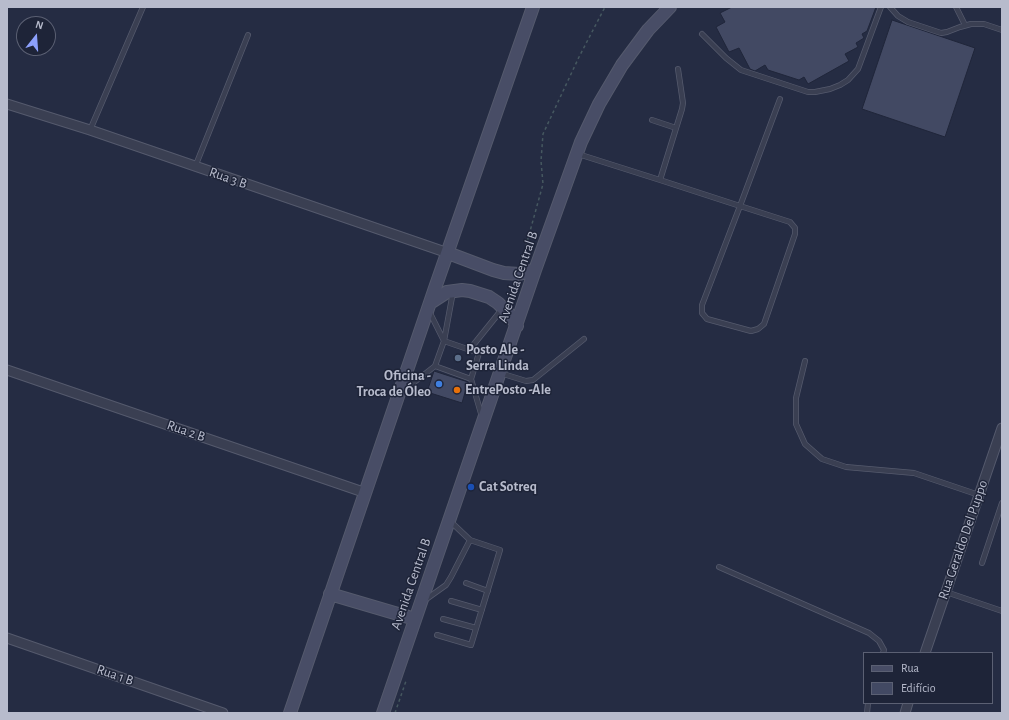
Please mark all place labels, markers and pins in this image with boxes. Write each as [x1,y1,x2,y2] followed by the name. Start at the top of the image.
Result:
[466,342,529,374] place label: Posto Ale - Serra Linda
[453,353,463,363] marker: Posto Ale - Serra Linda
[357,368,431,400] place label: Oficina - Troca de Óleo
[434,379,444,389] marker: Oficina - Troca de Óleo
[465,382,551,398] place label: EntrePosto -Ale
[452,385,462,395] marker: EntrePosto -Ale
[479,479,537,495] place label: Cat Sotreq
[466,482,476,492] marker: Cat Sotreq

